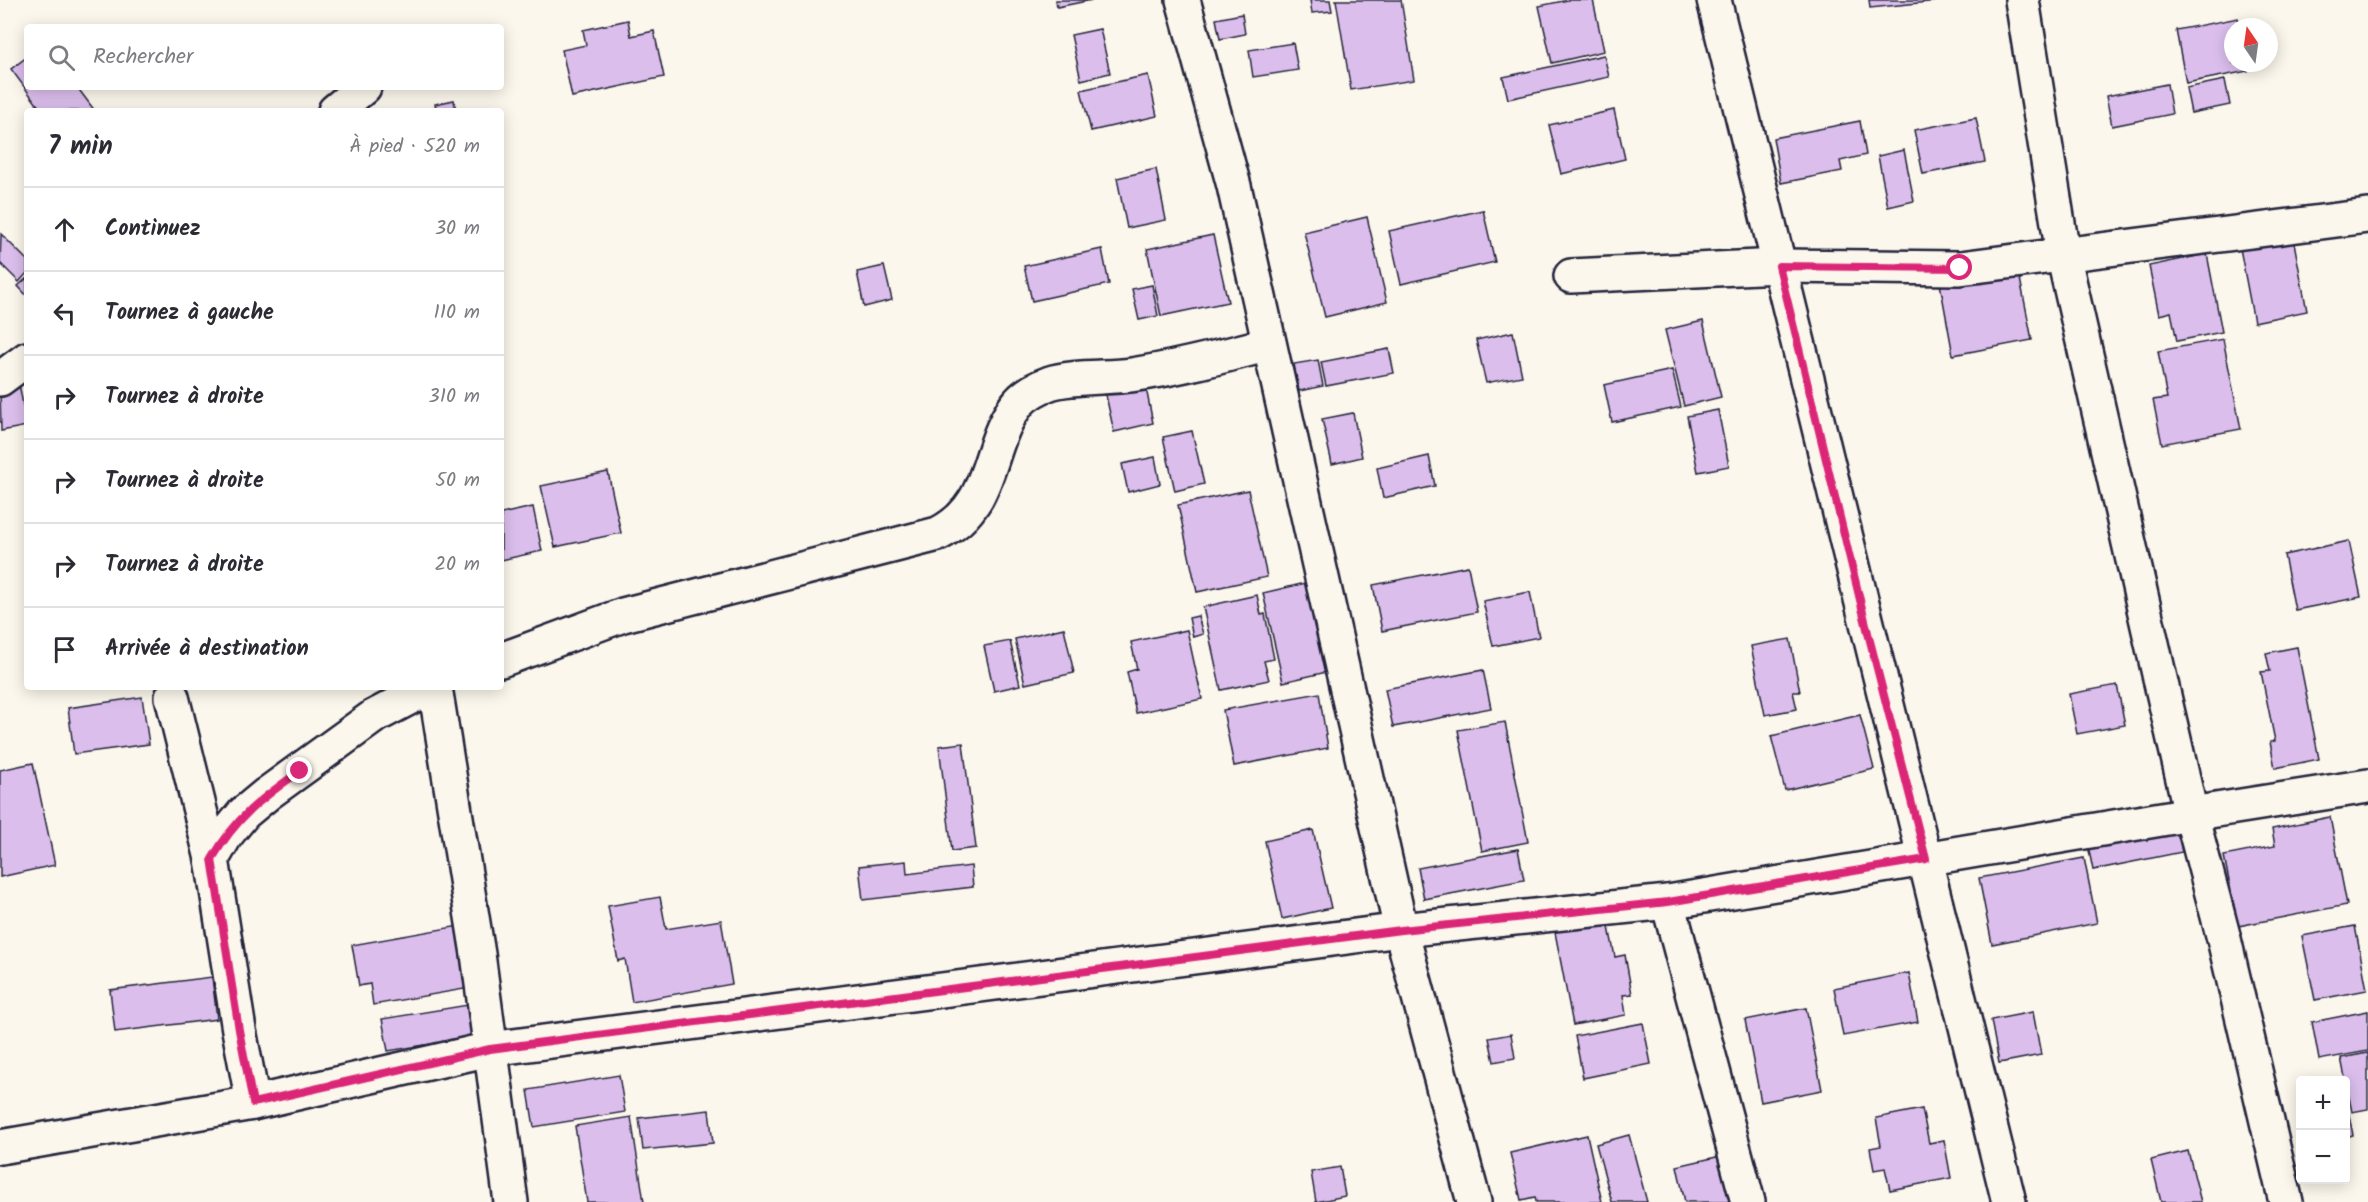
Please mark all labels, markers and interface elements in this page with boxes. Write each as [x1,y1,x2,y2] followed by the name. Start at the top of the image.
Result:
[2224,18,2278,72] north arrow
[24,24,504,90] search box
[93,40,193,75] text: Rechercher
[45,41,78,74] icon: search
[48,126,113,168] text: 7 min
[349,131,480,163] text: À pied · 520 m
[105,212,201,247] text: Continuez
[48,213,81,246] icon: ahead
[435,213,480,245] text: 30 m
[1946,254,1972,280] route start
[105,296,274,331] text: Tournez à gauche
[48,297,81,330] icon: left
[434,297,480,329] text: 110 m
[105,380,264,415] text: Tournez à droite
[48,381,81,414] icon: right
[428,381,480,413] text: 310 m
[105,464,264,499] text: Tournez à droite
[48,465,81,498] icon: right
[435,465,480,497] text: 50 m
[105,548,264,583] text: Tournez à droite
[48,549,81,582] icon: right
[434,549,480,581] text: 20 m
[105,632,309,667] text: Arrivée à destination
[48,633,81,666] icon: arrive
[286,757,312,783] route end
[2296,1076,2350,1184] map controls
[2296,1076,2350,1130] button: +
[2296,1130,2350,1184] button: −

